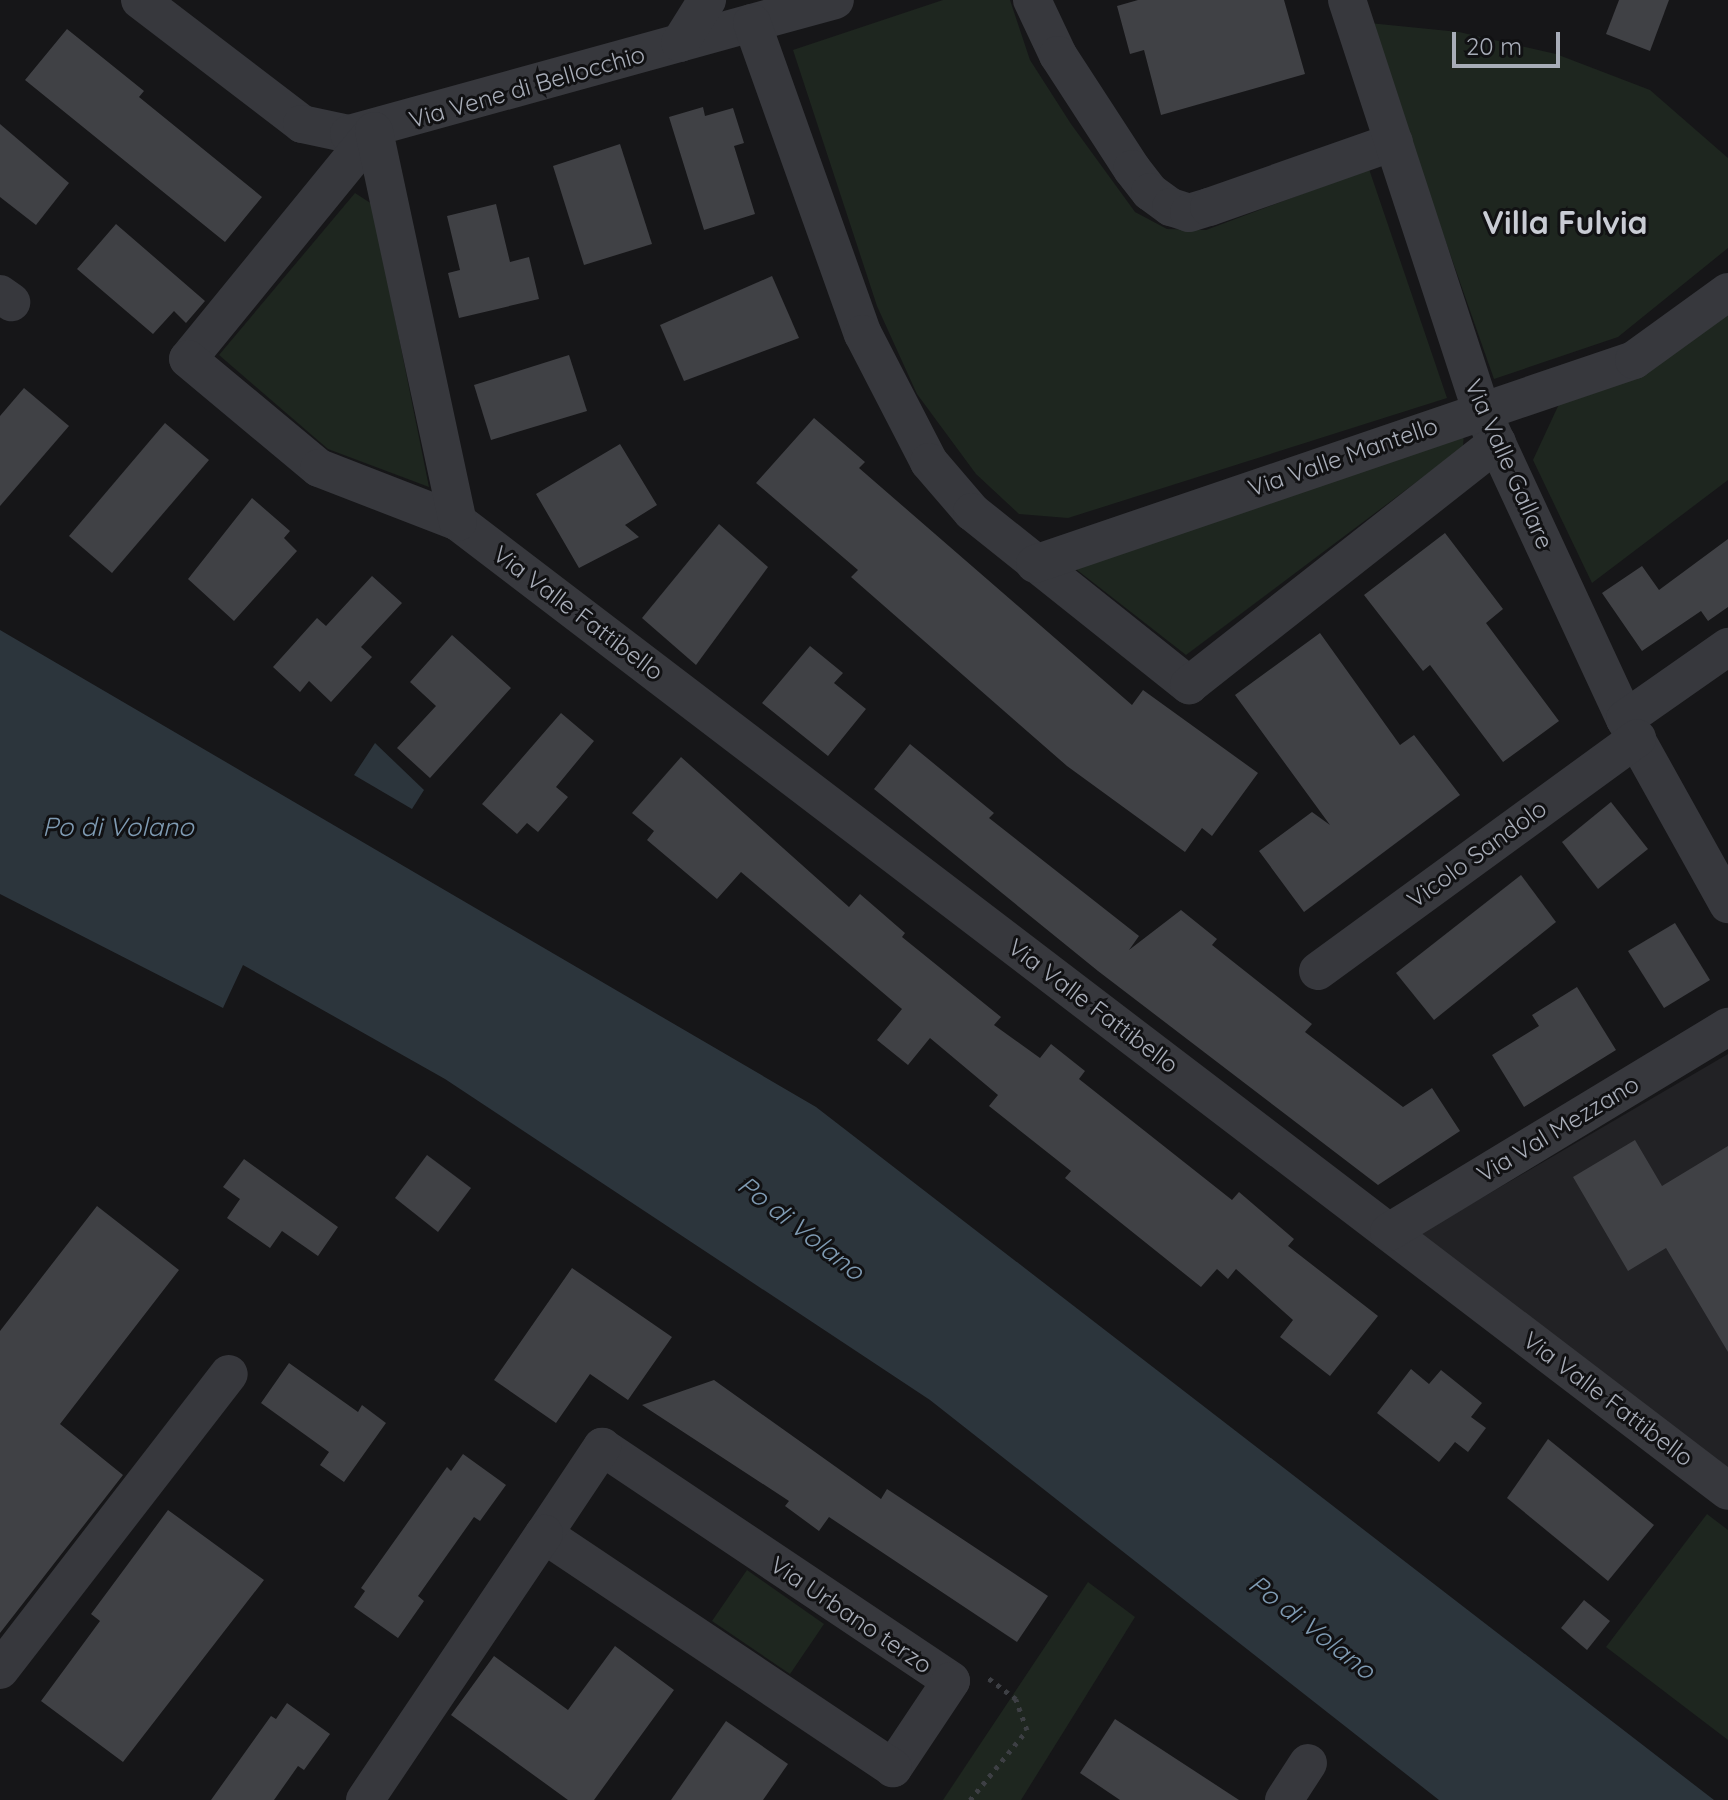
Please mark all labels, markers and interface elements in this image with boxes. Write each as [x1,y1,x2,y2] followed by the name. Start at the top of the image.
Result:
[1456,16,1564,66] scale bar
[1466,31,1522,61] text: 20 m
[406,40,648,134] street label: Via Vene di Bellocchio
[1482,203,1648,241] district label: Villa Fulvia
[1459,375,1559,553] street label: Via Valle Gallare
[1245,411,1441,503] street label: Via Valle Mantello
[487,540,669,686] street label: Via Valle Fattibello
[1402,794,1552,914] street label: Vicolo Sandolo
[42,811,194,843] water label: Po di Volano
[1002,933,1184,1079] street label: Via Valle Fattibello
[1472,1069,1644,1189] street label: Via Val Mezzano
[732,1169,870,1287] water label: Po di Volano
[1517,1326,1699,1472] street label: Via Valle Fattibello
[765,1550,937,1680] street label: Via Urbano terzo
[1243,1568,1381,1686] water label: Po di Volano

